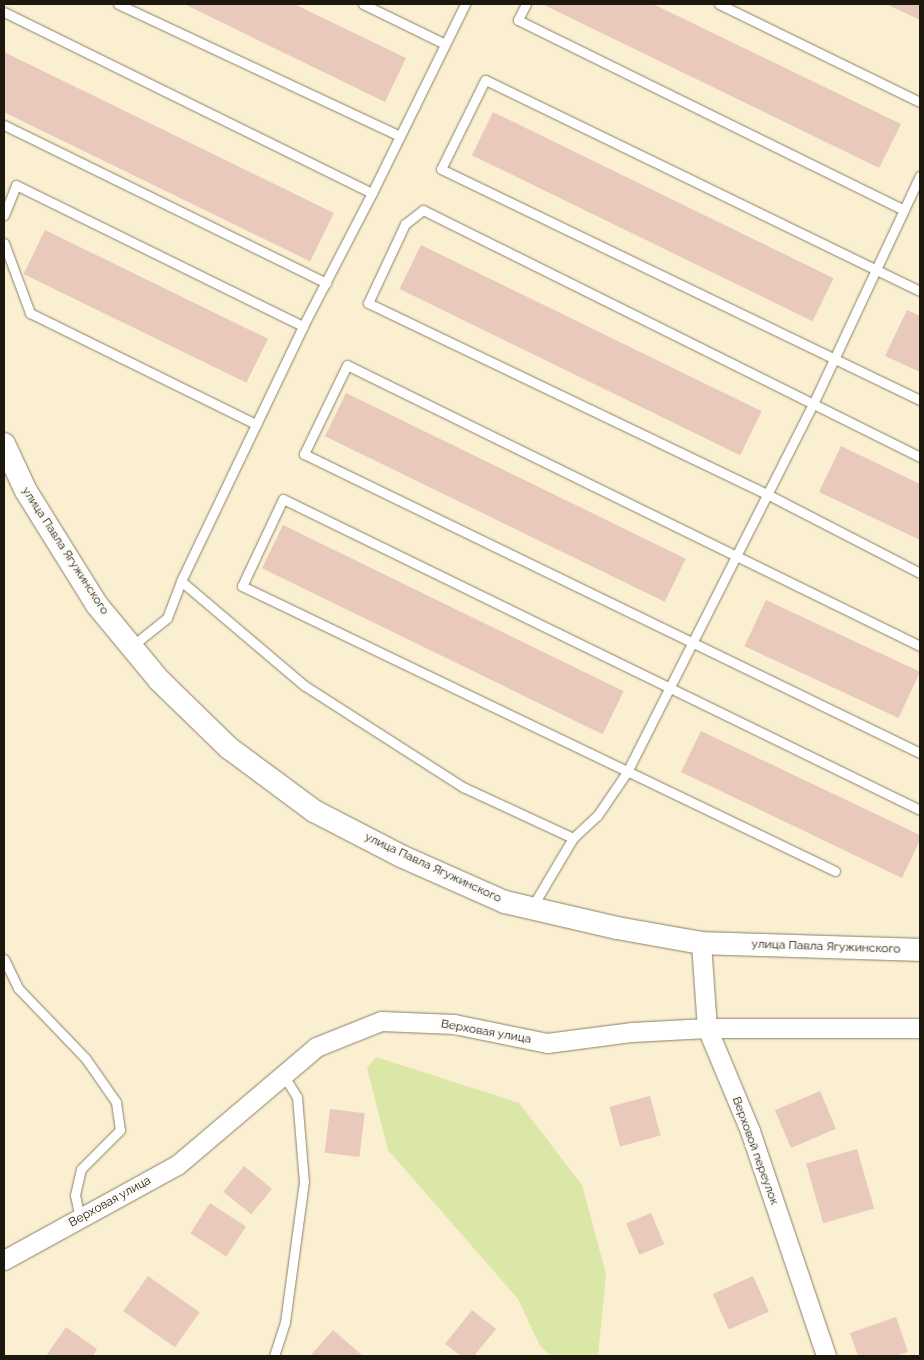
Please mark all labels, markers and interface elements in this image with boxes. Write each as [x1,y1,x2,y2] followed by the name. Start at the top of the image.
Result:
[18,485,112,617] street label: улица Павла Ягужинского
[362,830,504,906] street label: улица Павла Ягужинского
[751,937,901,957] street label: улица Павла Ягужинского
[440,1017,532,1047] street label: Верховая улица
[729,1095,781,1207] street label: Верховой переулок
[66,1173,154,1231] street label: Верховая улица

